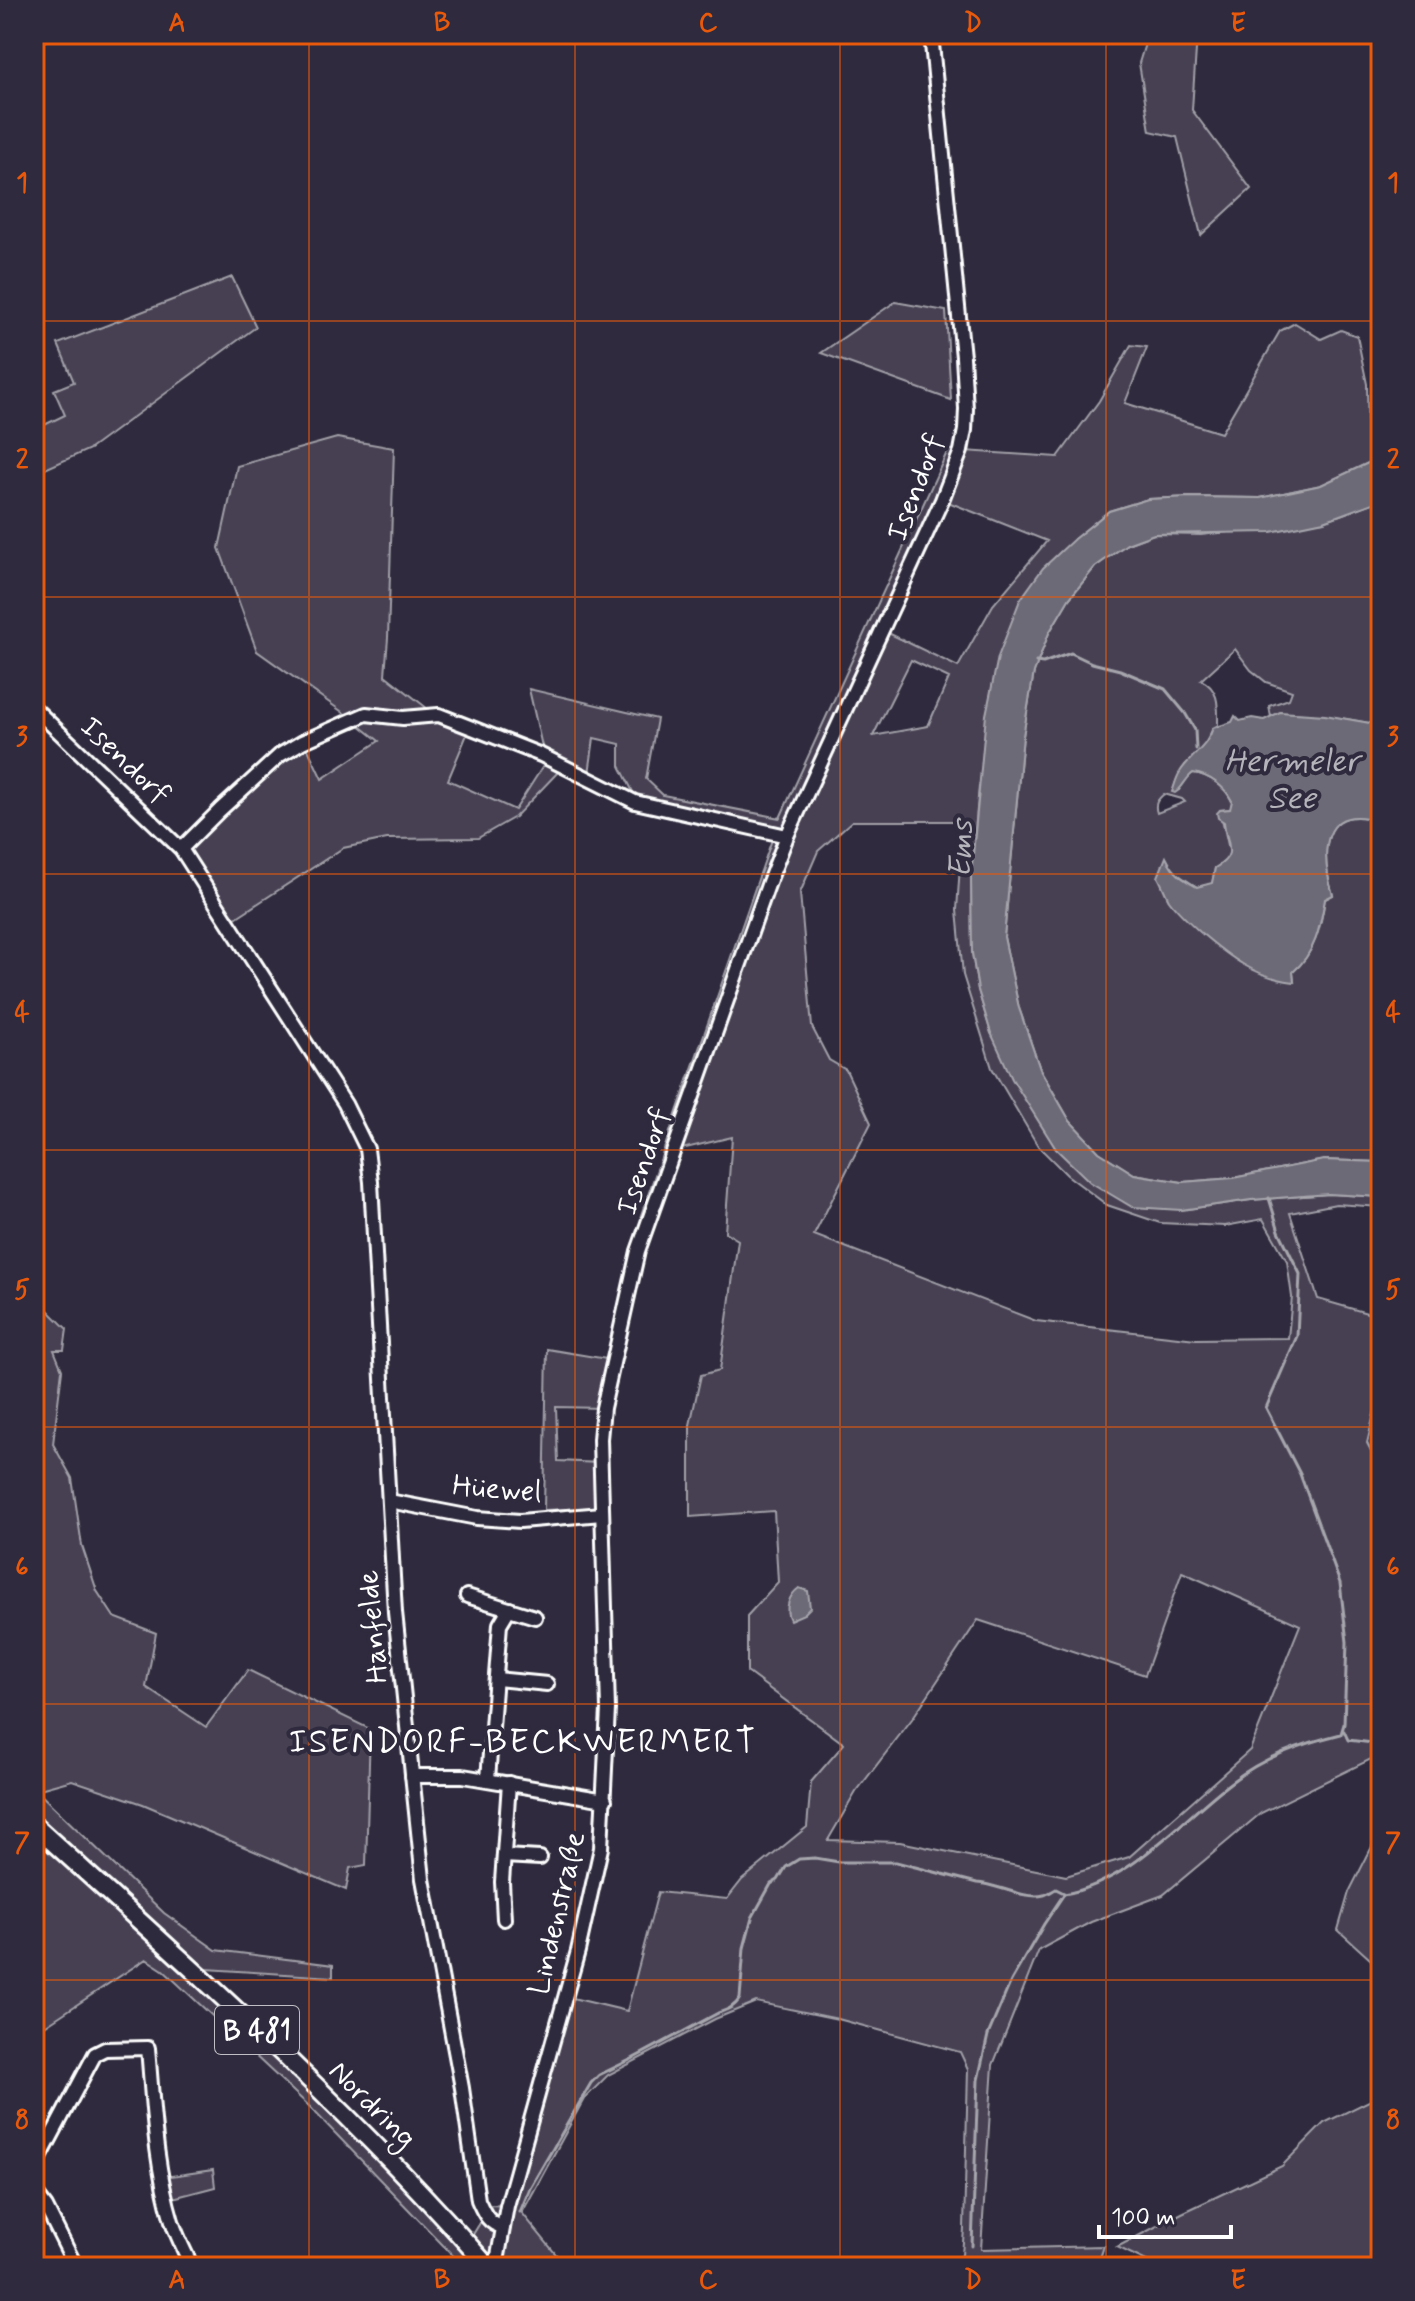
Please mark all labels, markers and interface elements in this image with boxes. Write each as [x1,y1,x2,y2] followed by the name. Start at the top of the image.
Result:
[168,7,186,41] text: A
[434,7,450,41] text: B
[699,7,718,41] text: C
[964,7,982,41] text: D
[1230,7,1246,41] text: E
[16,167,28,201] text: 1
[1387,167,1399,201] text: 1
[878,428,955,547] street label: Isendorf
[16,444,29,478] text: 2
[1387,444,1400,478] text: 2
[71,708,179,814] street label: Isendorf
[16,721,28,755] text: 3
[1387,721,1399,755] text: 3
[1225,741,1364,820] water label: Hermeler See
[939,816,985,879] water label: Ems
[14,997,30,1031] text: 4
[1385,997,1401,1031] text: 4
[608,1102,681,1221] street label: Isendorf
[14,1274,30,1308] text: 5
[1385,1274,1401,1308] text: 5
[451,1467,543,1512] street label: Hüewel
[15,1551,29,1585] text: 6
[1386,1551,1400,1585] text: 6
[349,1569,398,1685] street label: Hanfelde
[289,1720,757,1765] district label: ISENDORF-BECKWERMERT
[14,1827,30,1861] text: 7
[1385,1827,1401,1861] text: 7
[520,1828,595,1999] street label: Lindenstraße
[215,2006,299,2054] road number: B 481
[318,2053,424,2159] street label: Nordring
[15,2104,29,2138] text: 8
[1386,2104,1400,2138] text: 8
[1099,2189,1231,2239] scale bar
[1111,2203,1175,2234] text: 100 m
[168,2264,186,2298] text: A
[434,2264,450,2298] text: B
[699,2264,718,2298] text: C
[964,2264,982,2298] text: D
[1230,2264,1246,2298] text: E

